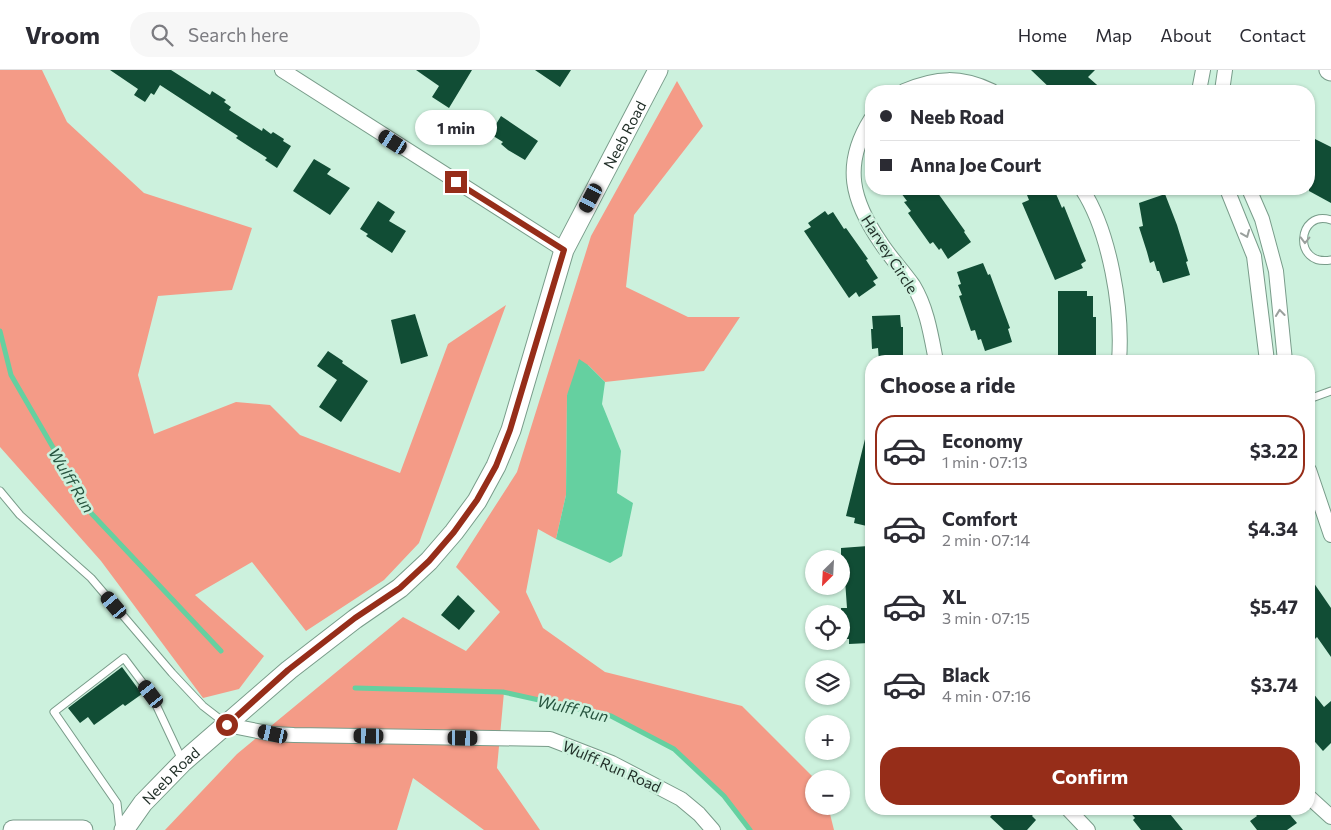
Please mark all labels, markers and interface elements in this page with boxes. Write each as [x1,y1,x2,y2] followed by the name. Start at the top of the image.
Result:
[130,12,480,57] search box
[25,20,100,49] text: Vroom
[148,21,176,49] icon: search
[188,23,289,46] text: Search here
[1018,24,1067,46] text: Home
[1095,24,1132,46] text: Map
[1160,24,1212,46] text: About
[1240,24,1306,46] text: Contact
[599,98,649,171] street label: Neeb Road
[910,105,1004,128] text: Neeb Road
[415,109,497,144] callout: 1 min
[437,118,475,137] text: 1 min
[376,128,409,156] car
[910,153,1041,176] text: Anna Joe Court
[445,171,467,193] route end
[577,181,604,215] car
[858,211,922,297] street label: Harvey Circle
[1240,229,1250,238] one-way arrow
[1300,236,1310,244] one-way arrow
[1275,308,1286,316] one-way arrow
[880,371,1015,398] text: Choose a ride
[882,428,927,473] icon: car
[942,429,1023,452] text: Economy
[1250,439,1298,462] text: $3.22
[45,444,99,516] water label: Wulff Run
[942,452,1028,471] text: 1 min · 07:13
[882,506,927,551] icon: car
[942,507,1018,530] text: Comfort
[1248,517,1298,540] text: $4.34
[942,530,1030,549] text: 2 min · 07:14
[805,550,850,595] north arrow
[805,550,850,815] map controls
[882,584,927,629] icon: car
[942,585,967,608] text: XL
[98,589,129,621] car
[1250,595,1298,618] text: $5.47
[805,605,850,650] button: locate
[942,608,1030,627] text: 3 min · 07:15
[805,660,850,705] button: layers
[882,662,927,707] icon: car
[942,663,990,686] text: Black
[1250,673,1298,696] text: $3.74
[135,678,166,710] car
[942,686,1031,705] text: 4 min · 07:16
[535,691,611,725] water label: Wulff Run
[216,714,238,736] route start
[805,715,850,760] button: +
[256,723,289,745] car
[353,728,384,744] car
[447,730,478,746] car
[560,736,664,796] street label: Wulff Run Road
[138,743,203,808] street label: Neeb Road
[880,747,1300,805] button: Confirm
[805,770,850,815] button: −

